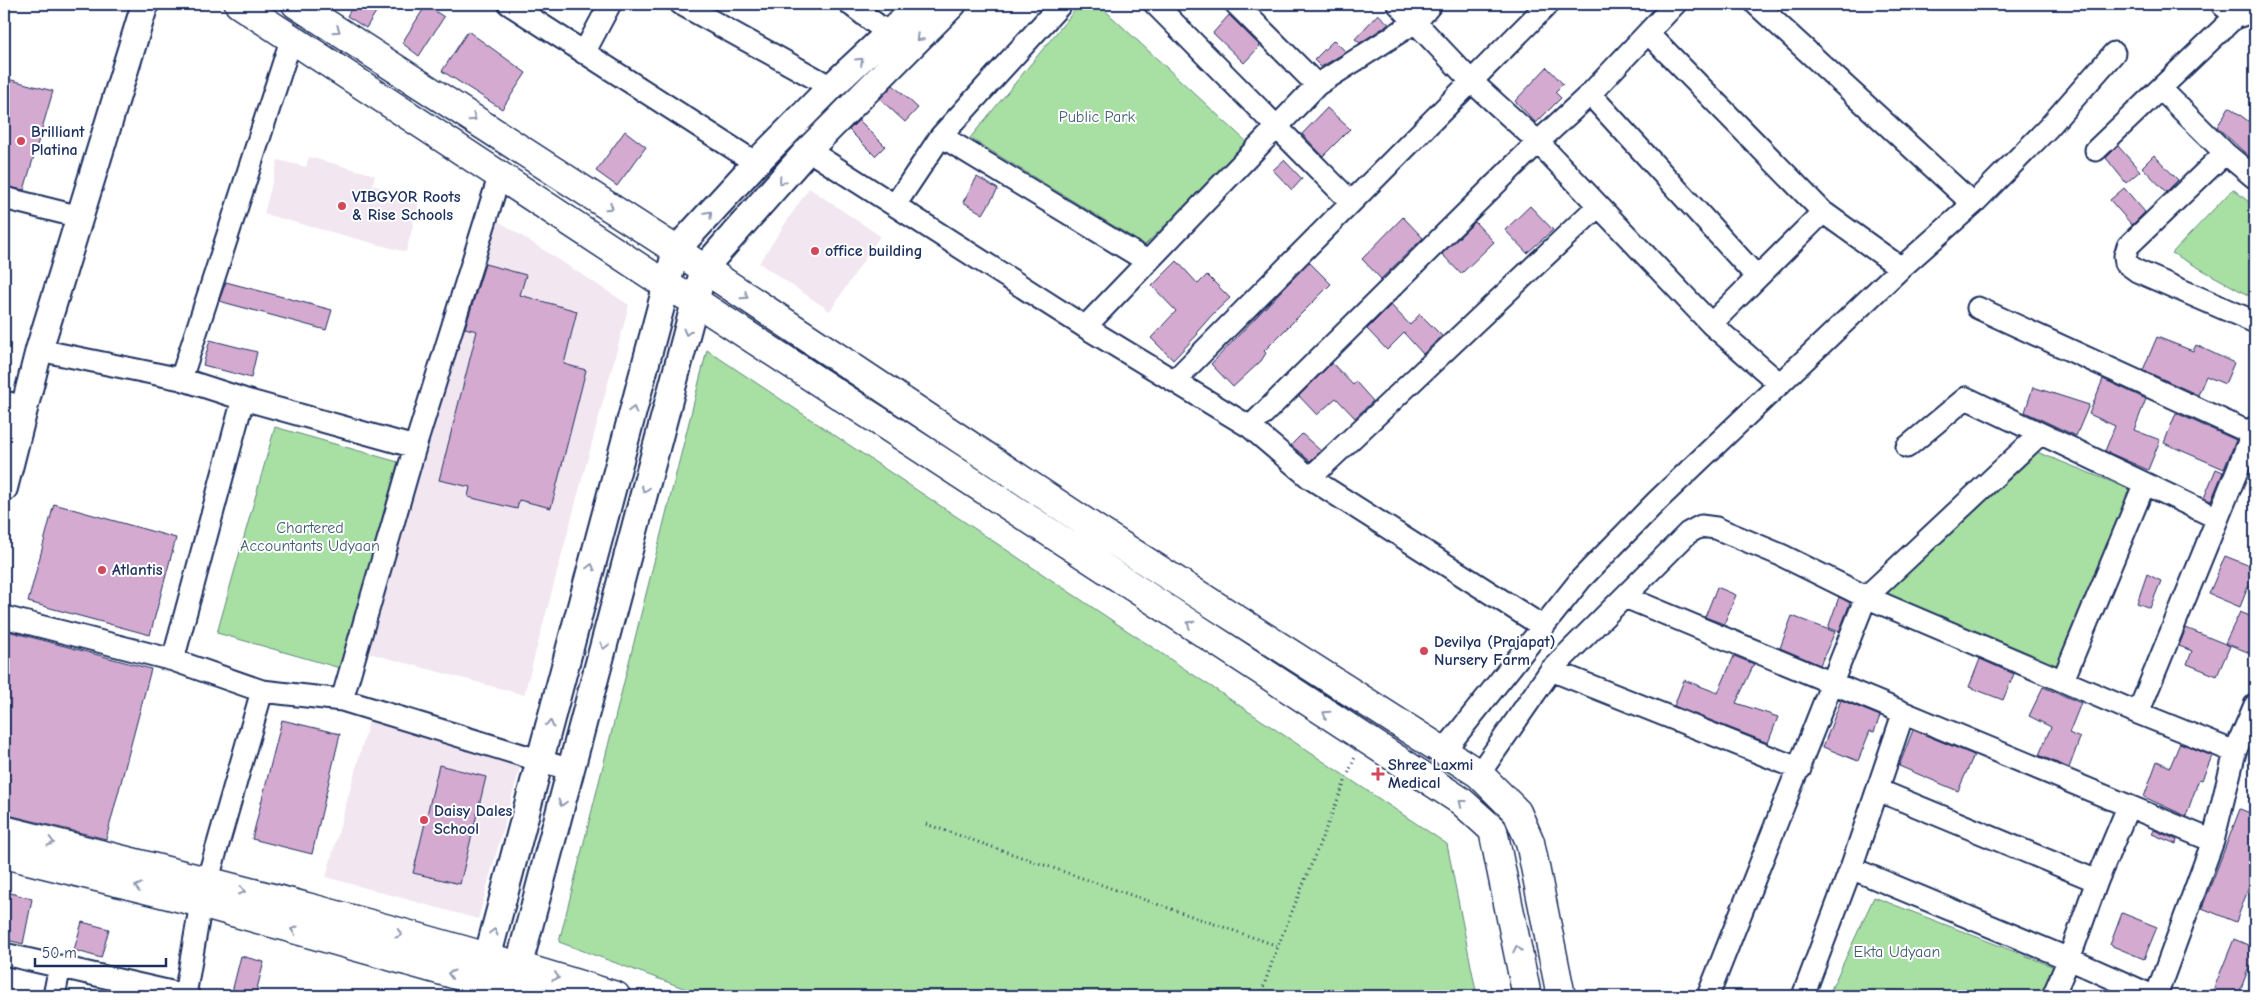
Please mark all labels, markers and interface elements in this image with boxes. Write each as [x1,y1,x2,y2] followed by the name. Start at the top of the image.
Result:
[331,24,340,33] one-way arrow
[915,33,924,42] one-way arrow
[854,58,863,67] one-way arrow
[1059,108,1136,126] park label: Public Park
[468,112,477,122] one-way arrow
[31,123,85,159] place label: Brilliant Platina
[15,135,27,147] marker: Brilliant Platina
[778,175,787,184] one-way arrow
[352,188,461,224] place label: VIBGYOR Roots & Rise Schools
[336,200,348,212] marker: VIBGYOR Roots & Rise Schools
[604,200,613,210] one-way arrow
[703,210,712,219] one-way arrow
[825,242,922,260] place label: office building
[809,245,821,257] marker: office building
[740,290,749,299] one-way arrow
[682,328,693,337] one-way arrow
[627,406,638,415] one-way arrow
[640,485,651,494] one-way arrow
[240,519,380,555] park label: Chartered Accountants Udyaan
[112,561,163,579] place label: Atlantis
[96,564,108,576] marker: Atlantis
[586,564,596,572] one-way arrow
[1187,621,1196,630] one-way arrow
[1434,633,1556,669] place label: Devilya (Prajapat) Nursery Farm
[599,642,609,650] one-way arrow
[1418,645,1430,657] marker: Devilya (Prajapat) Nursery Farm
[1322,711,1331,720] one-way arrow
[544,721,554,729] one-way arrow
[1388,756,1473,792] place label: Shree Laxmi Medical
[1372,768,1384,780] marker: Shree Laxmi Medical
[557,799,568,808] one-way arrow
[1459,800,1468,808] one-way arrow
[434,802,513,838] place label: Daisy Dales School
[418,814,430,826] marker: Daisy Dales School
[47,836,55,846] one-way arrow
[133,882,142,893] one-way arrow
[238,885,246,895] one-way arrow
[291,925,299,935] one-way arrow
[394,928,403,938] one-way arrow
[489,929,499,937] one-way arrow
[35,935,166,967] scale bar
[1854,943,1940,961] park label: Ekta Udyaan
[42,944,77,962] text: 50 m
[1513,944,1523,953] one-way arrow
[446,969,455,980] one-way arrow
[551,971,559,981] one-way arrow

